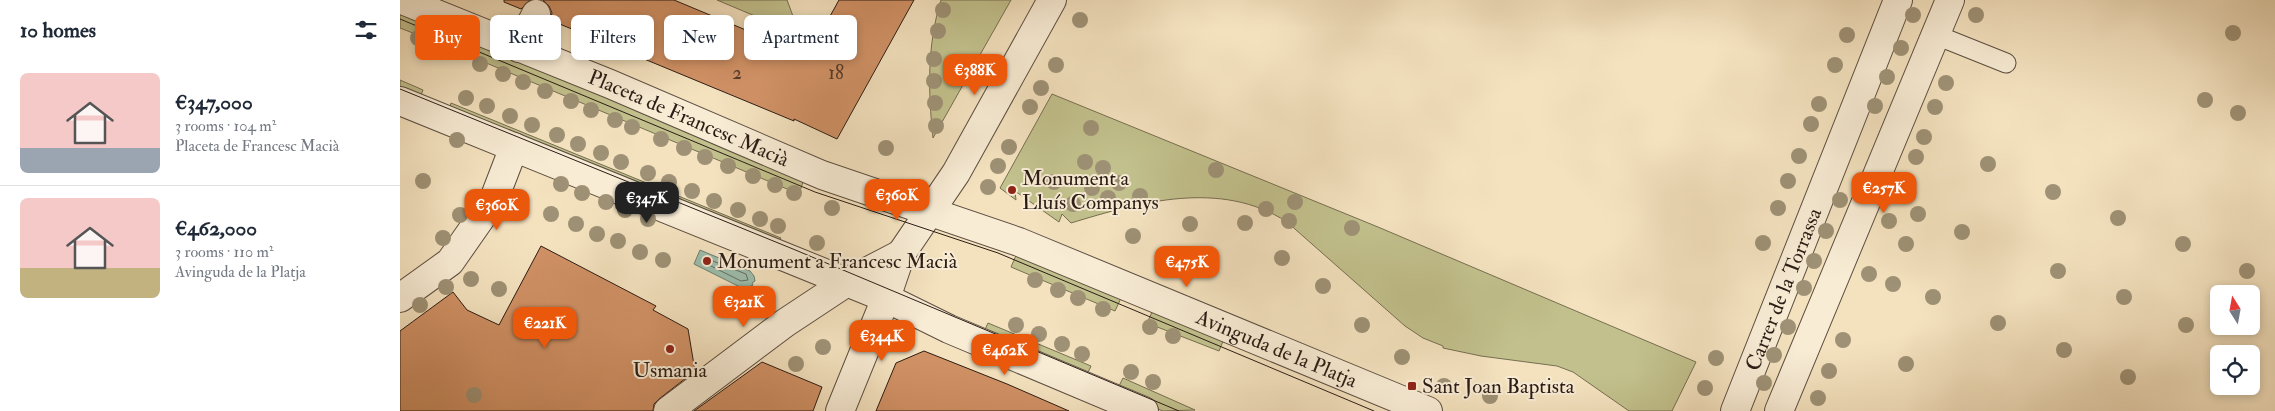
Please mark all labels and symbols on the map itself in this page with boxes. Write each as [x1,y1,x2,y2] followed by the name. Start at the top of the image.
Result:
[940,54,1010,96] pin: €388K
[732,61,742,85] house number: 2
[828,61,844,85] house number: 18
[584,64,793,173] street label: Placeta de Francesc Macià
[1022,165,1159,216] place label: Monument a Lluís Companys
[1849,172,1919,214] pin: €257K
[862,178,932,221] pin: €360K
[612,182,682,224] pin: €347K
[1006,184,1018,196] marker: Monument a Lluís Companys
[462,188,532,231] pin: €360K
[1739,204,1828,375] street label: Carrer de la Torrassa
[1152,246,1222,288] pin: €475K
[717,248,958,275] place label: Monument a Francesc Macià
[701,255,713,267] marker: Monument a Francesc Macià
[2210,285,2260,335] north arrow
[709,286,779,328] pin: €321K
[1191,303,1361,394] street label: Avinguda de la Platja
[510,306,580,349] pin: €221K
[847,320,917,362] pin: €344K
[970,334,1040,376] pin: €462K
[664,343,676,355] marker: Usmania
[633,357,707,384] place label: Usmania
[1422,373,1575,400] place label: Sant Joan Baptista
[1406,380,1418,392] marker: Sant Joan Baptista

